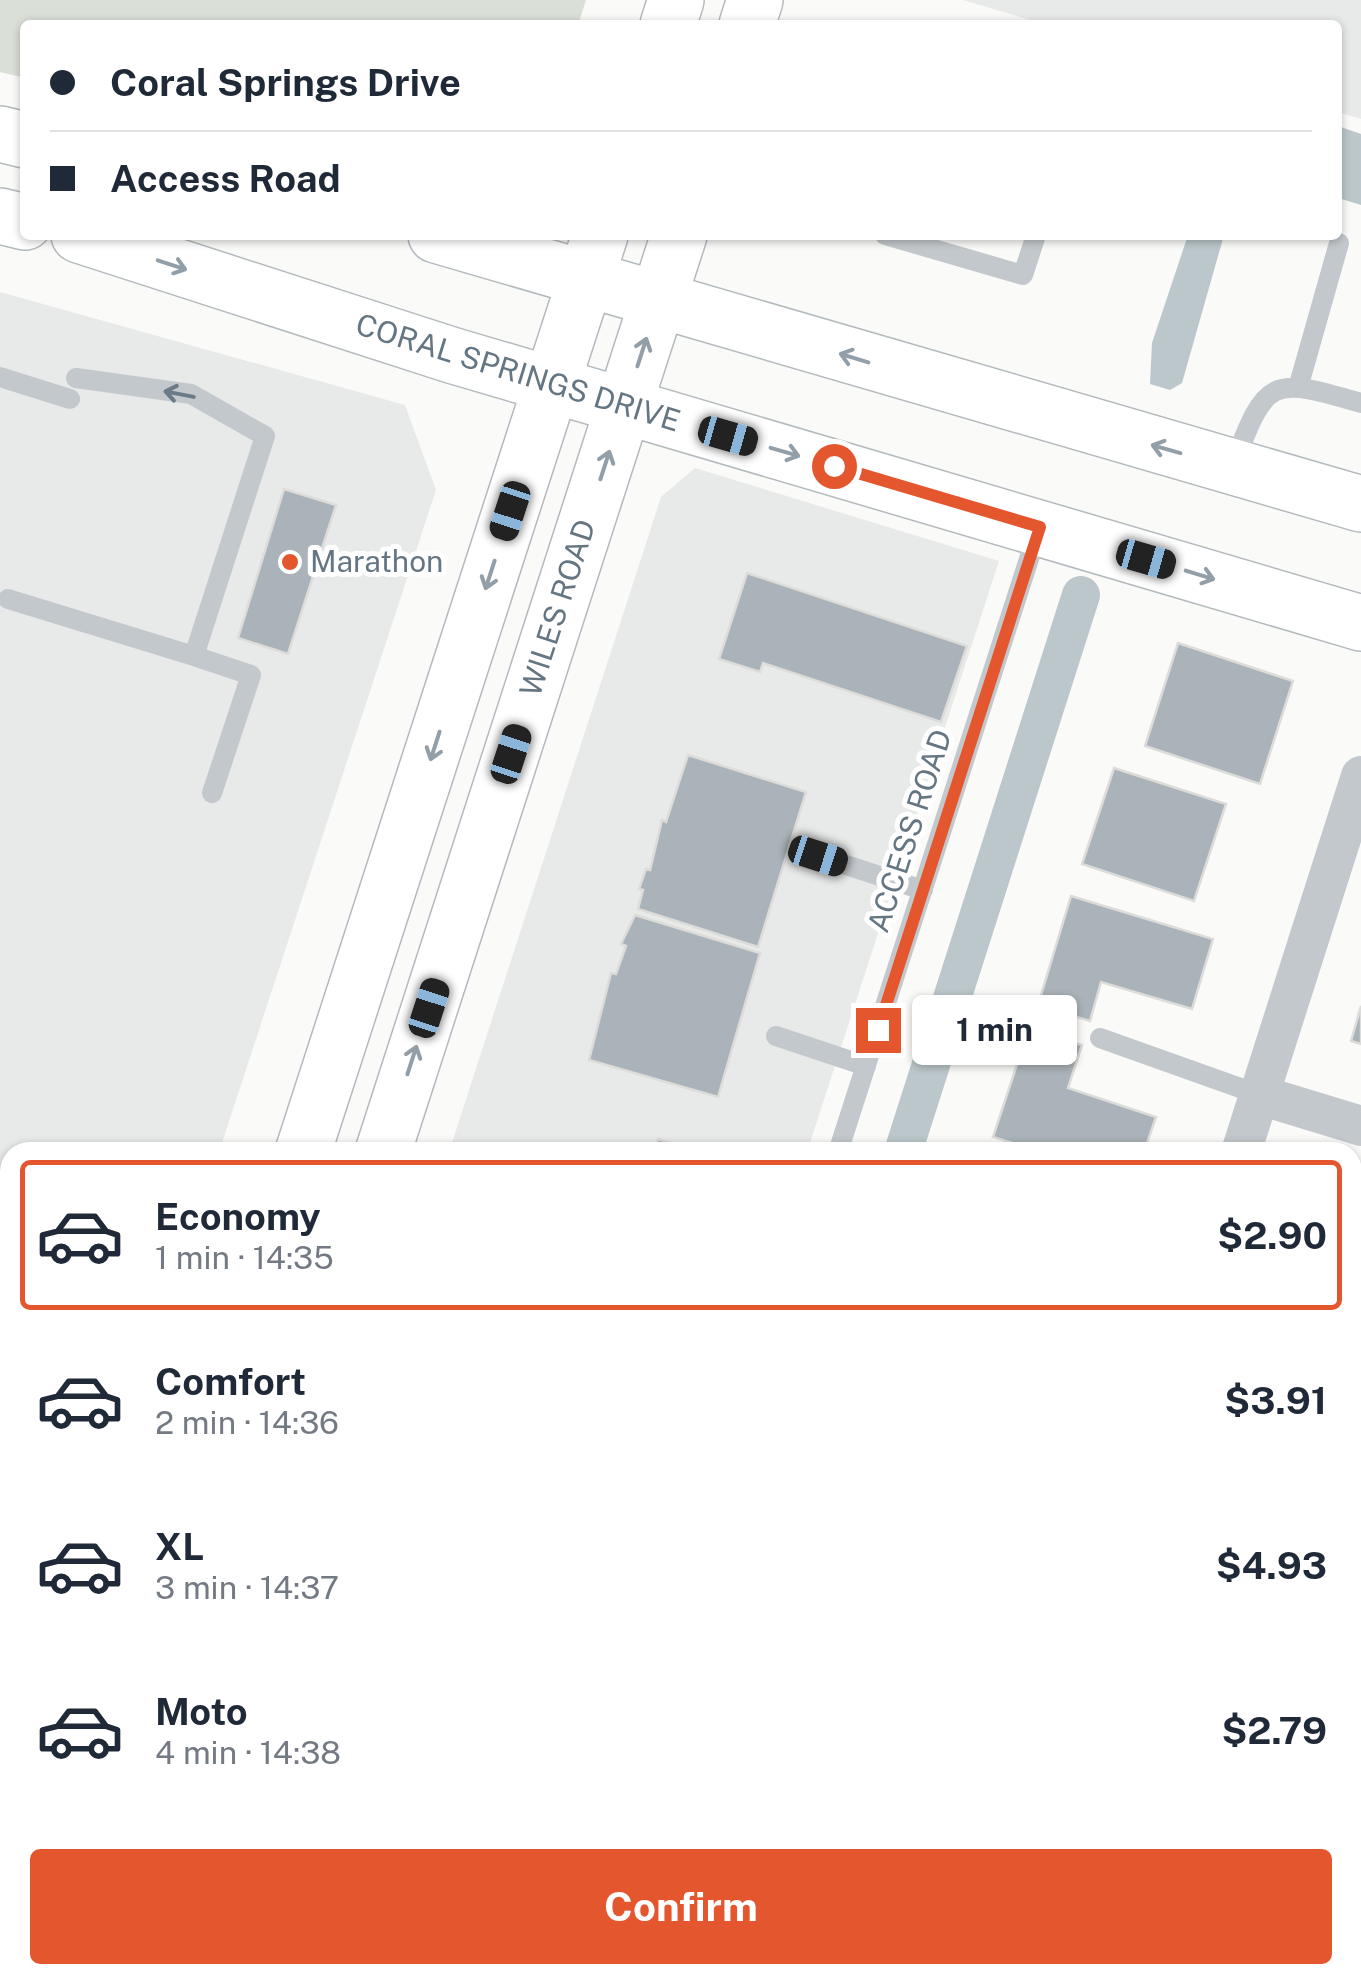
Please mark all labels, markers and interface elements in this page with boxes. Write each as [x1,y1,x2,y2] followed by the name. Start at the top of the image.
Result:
[110,60,461,105] text: Coral Springs Drive
[110,156,341,201] text: Access Road
[156,257,187,275] one-way arrow
[352,306,685,439] street label: CORAL SPRINGS DRIVE
[634,336,652,368] one-way arrow
[839,348,870,366] one-way arrow
[164,383,196,402] one-way arrow
[695,413,761,459] car
[1151,439,1182,457] one-way arrow
[769,444,800,463] one-way arrow
[812,444,857,489] route start
[597,450,615,481] one-way arrow
[486,478,534,544] car
[512,515,603,701] street label: WILES ROAD
[1113,536,1179,582] car
[310,543,443,579] place label: Marathon
[279,551,301,573] marker: Marathon
[480,559,498,590] one-way arrow
[1184,567,1215,585] one-way arrow
[487,721,535,787] car
[859,725,959,937] street label: ACCESS ROAD
[424,730,442,761] one-way arrow
[785,832,851,880] car
[405,975,453,1041] car
[913,995,1078,1065] callout: 1 min
[856,1008,901,1053] route end
[956,1011,1033,1048] text: 1 min
[405,1044,423,1076] one-way arrow
[35,1190,125,1280] icon: car
[155,1194,321,1239] text: Economy
[1217,1213,1327,1258] text: $2.90
[155,1239,334,1276] text: 1 min · 14:35
[35,1355,125,1445] icon: car
[155,1359,306,1404] text: Comfort
[1224,1378,1327,1423] text: $3.91
[155,1404,339,1441] text: 2 min · 14:36
[35,1520,125,1610] icon: car
[155,1524,204,1569] text: XL
[1216,1543,1327,1588] text: $4.93
[155,1569,339,1606] text: 3 min · 14:37
[35,1685,125,1775] icon: car
[155,1689,248,1734] text: Moto
[1221,1708,1327,1753] text: $2.79
[155,1734,341,1771] text: 4 min · 14:38
[30,1849,1332,1964] button: Confirm

